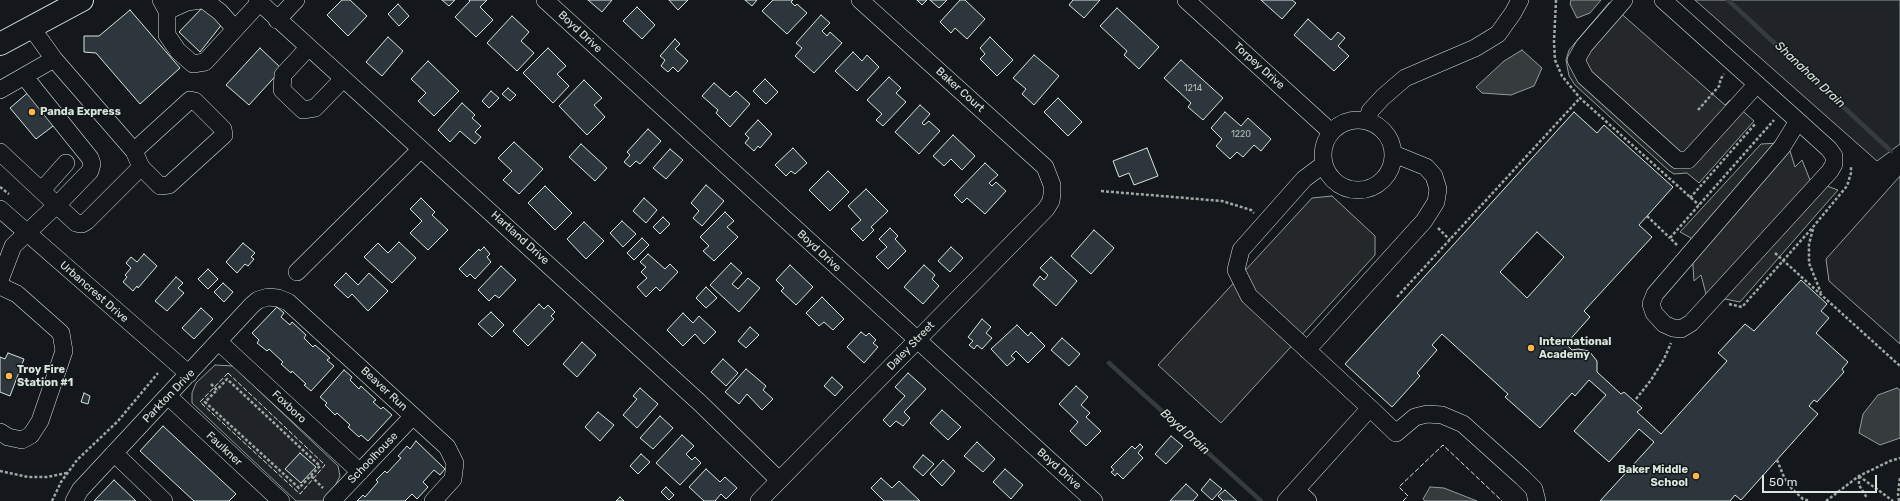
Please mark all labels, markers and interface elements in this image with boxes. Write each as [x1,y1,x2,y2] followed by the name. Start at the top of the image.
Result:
[555,8,605,56] street label: Boyd Drive
[1772,39,1848,111] water label: Shanahan Drain
[1231,40,1287,92] street label: Torpey Drive
[933,65,987,115] street label: Baker Court
[1184,83,1202,93] house number: 1214
[40,105,121,119] place label: Panda Express
[27,107,37,117] marker: Panda Express
[1231,129,1251,139] house number: 1220
[488,208,552,268] street label: Hartland Drive
[794,227,844,275] street label: Boyd Drive
[57,259,131,325] street label: Urbancrest Drive
[884,319,938,373] street label: Daley Street
[1539,335,1611,361] place label: International Academy
[1526,343,1536,353] marker: International Academy
[17,363,73,389] place label: Troy Fire Station #1
[358,364,410,414] street label: Beaver Run
[140,366,198,426] street label: Parkton Drive
[4,371,14,381] marker: Troy Fire Station #1
[269,388,309,426] street label: Foxboro
[1157,406,1213,458] water label: Boyd Drain
[203,429,245,469] street label: Faulkner
[345,430,401,486] street label: Schoolhouse
[1034,446,1084,492] street label: Boyd Drive
[1618,463,1688,489] place label: Baker Middle School
[1764,467,1879,493] scale bar
[1691,471,1701,481] marker: Baker Middle School
[1769,475,1797,489] text: 50 m

